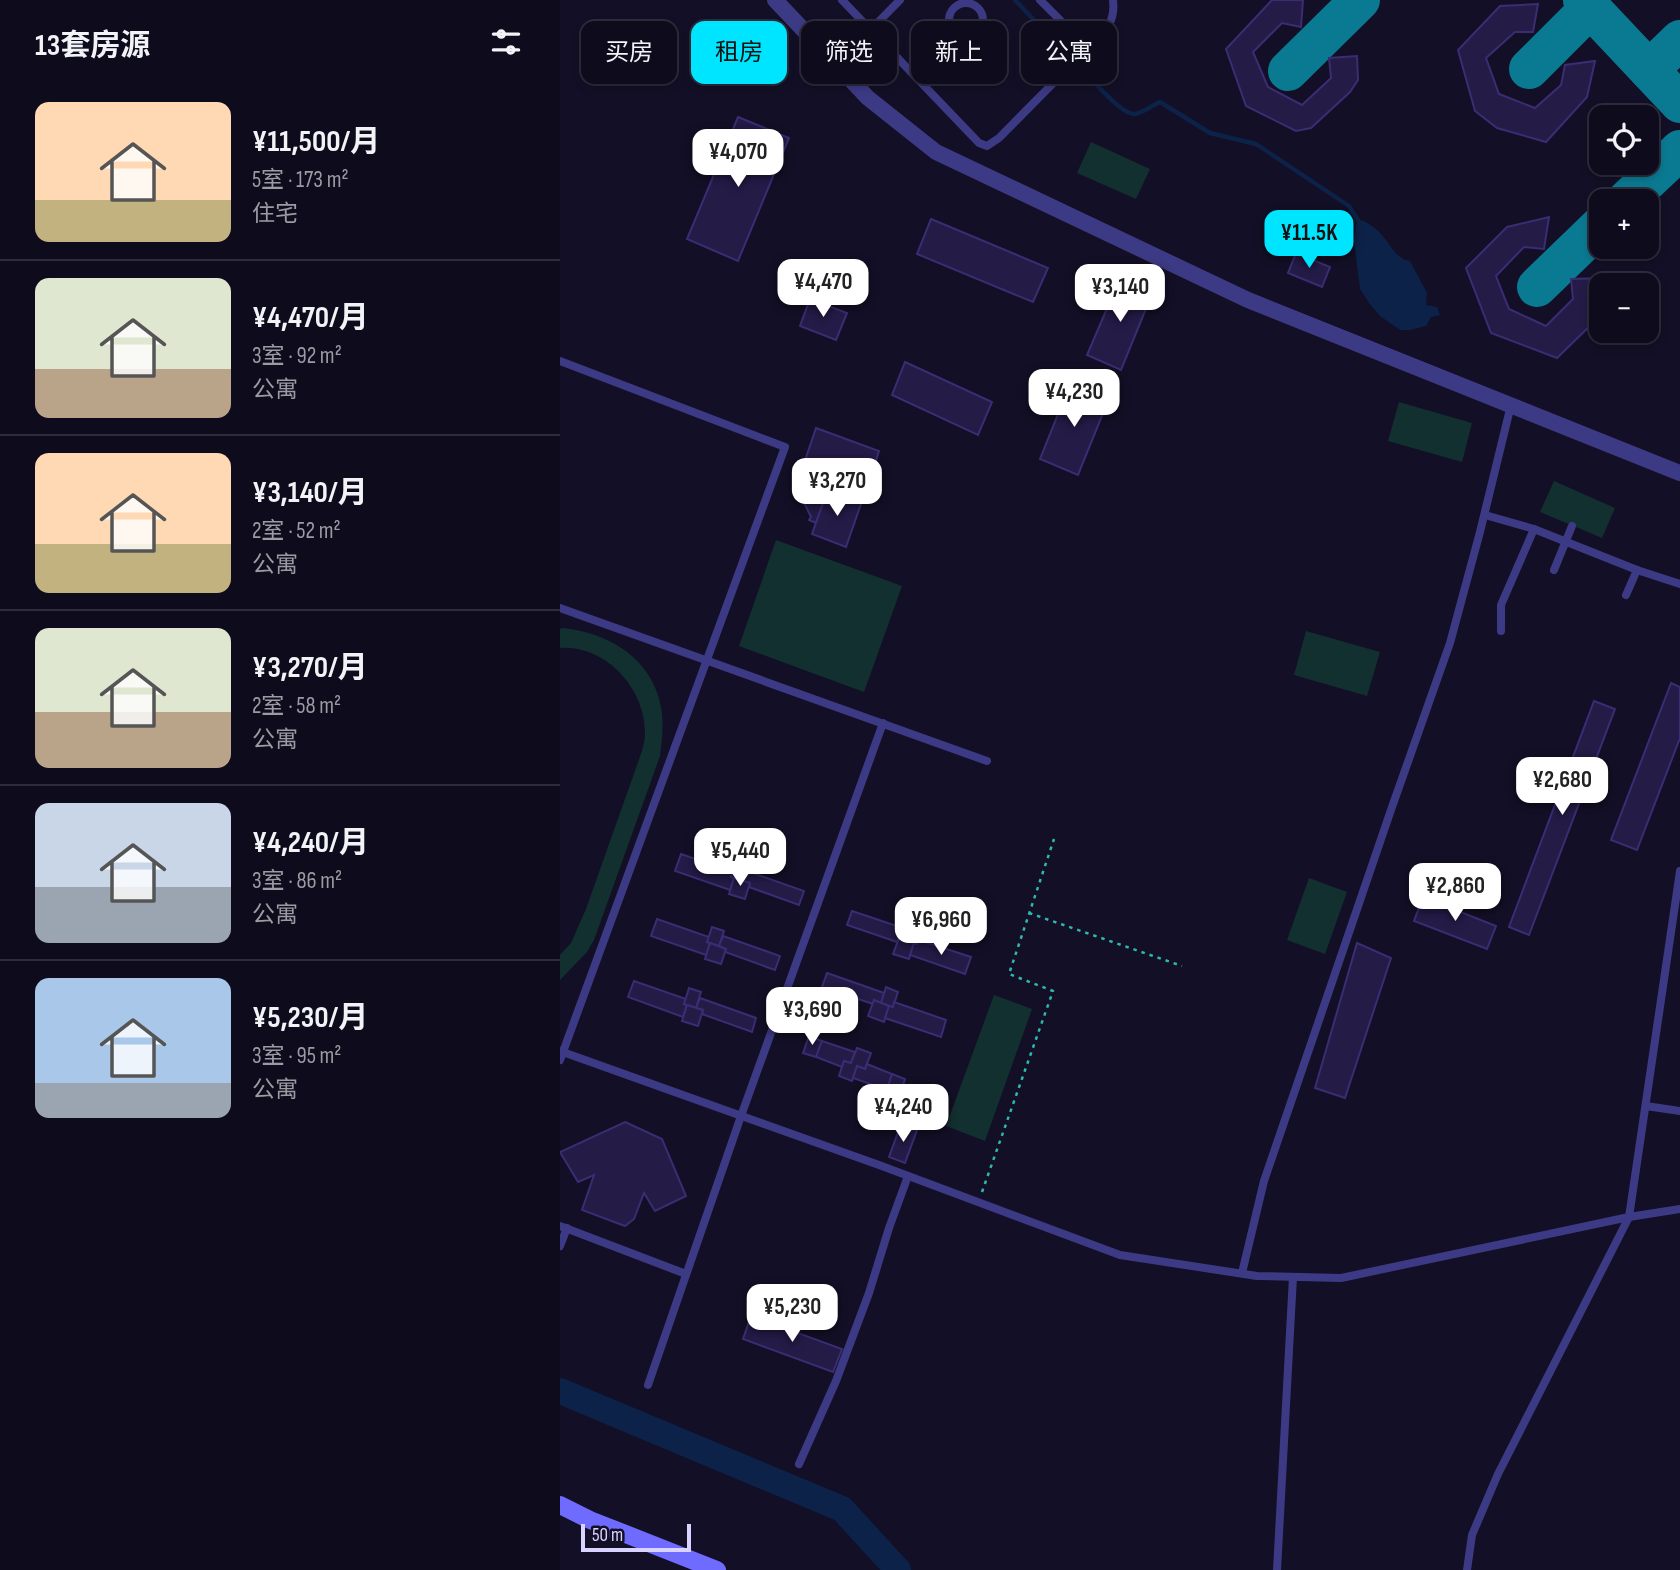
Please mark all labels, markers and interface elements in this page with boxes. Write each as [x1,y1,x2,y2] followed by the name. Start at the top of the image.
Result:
[581,21,677,84] chip: 买房
[691,21,787,84] chip: 租房
[801,21,897,84] chip: 筛选
[911,21,1007,84] chip: 新上
[1021,21,1117,84] chip: 公寓
[487,23,525,61] icon: filters
[35,28,150,64] text: 13套房源
[1589,105,1659,343] map controls
[1589,105,1659,175] button: locate
[252,124,380,160] text: ¥11,500/月
[91,130,175,214] icon: home
[681,130,795,189] pin: ¥4,070
[708,138,768,166] text: ¥4,070
[252,166,349,194] text: 5室 · 173 m²
[1589,189,1659,259] button: +
[252,200,298,228] text: 住宅
[1252,210,1366,270] pin: ¥11.5K
[1280,219,1338,247] text: ¥11.5K
[766,260,880,319] pin: ¥4,470
[1063,264,1177,324] pin: ¥3,140
[794,268,852,296] text: ¥4,470
[1091,273,1149,301] text: ¥3,140
[1589,273,1659,343] button: −
[252,300,369,336] text: ¥4,470/月
[91,306,175,390] icon: home
[252,342,342,370] text: 3室 · 92 m²
[1017,370,1131,429] pin: ¥4,230
[252,376,298,404] text: 公寓
[1045,378,1103,406] text: ¥4,230
[780,458,894,518] pin: ¥3,270
[808,467,866,495] text: ¥3,270
[252,475,368,511] text: ¥3,140/月
[91,481,175,565] icon: home
[252,517,341,545] text: 2室 · 52 m²
[252,551,298,579] text: 公寓
[252,650,368,686] text: ¥3,270/月
[91,656,175,740] icon: home
[252,692,341,720] text: 2室 · 58 m²
[252,726,298,754] text: 公寓
[1505,758,1619,817] pin: ¥2,680
[1532,766,1592,794] text: ¥2,680
[252,825,369,861] text: ¥4,240/月
[683,828,797,888] pin: ¥5,440
[91,831,175,915] icon: home
[710,837,770,865] text: ¥5,440
[1398,864,1512,923] pin: ¥2,860
[252,867,342,895] text: 3室 · 86 m²
[1425,872,1485,900] text: ¥2,860
[884,898,998,957] pin: ¥6,960
[252,901,298,929] text: 公寓
[911,906,971,934] text: ¥6,960
[755,988,869,1047] pin: ¥3,690
[782,996,842,1024] text: ¥3,690
[252,1000,368,1036] text: ¥5,230/月
[91,1006,175,1090] icon: home
[252,1042,342,1070] text: 3室 · 95 m²
[252,1076,298,1104] text: 公寓
[846,1084,960,1144] pin: ¥4,240
[873,1093,933,1121] text: ¥4,240
[735,1284,849,1344] pin: ¥5,230
[763,1293,821,1321] text: ¥5,230
[581,1521,691,1553] scale bar
[592,1524,623,1547] text: 50 m

